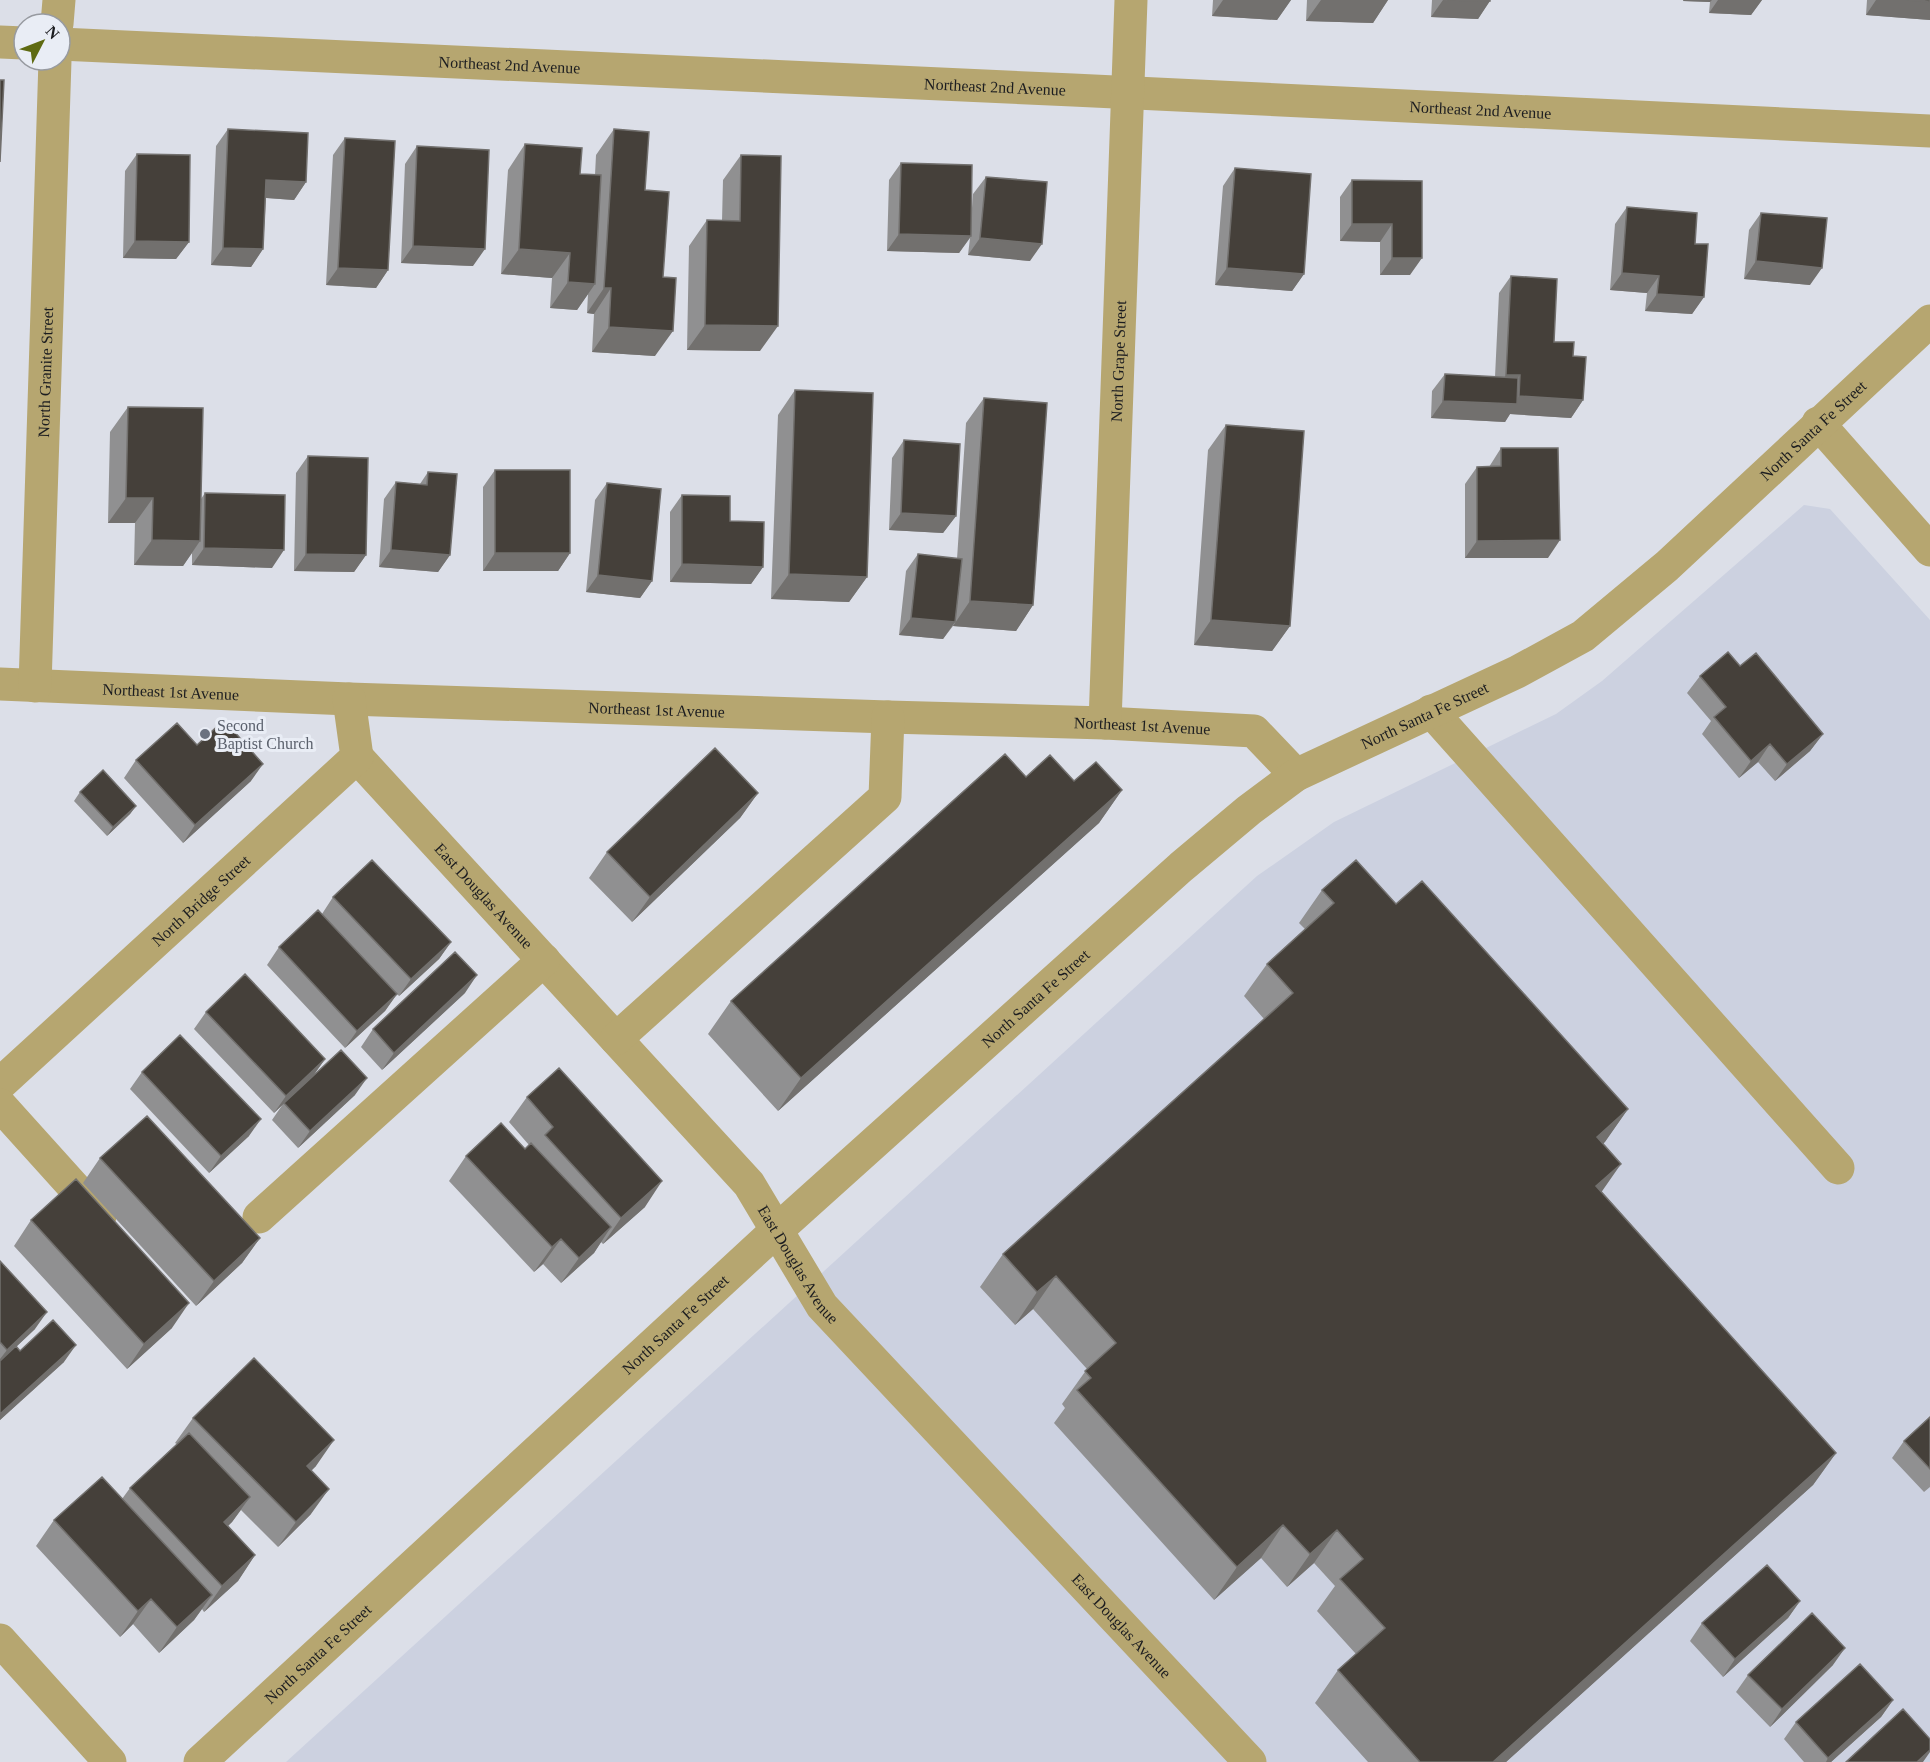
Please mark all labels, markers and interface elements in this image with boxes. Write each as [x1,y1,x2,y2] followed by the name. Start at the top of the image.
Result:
[12,12,72,72] north arrow
[43,22,63,43] text: N
[438,53,581,77] street label: Northeast 2nd Avenue
[924,75,1066,99] street label: Northeast 2nd Avenue
[1409,98,1552,122] street label: Northeast 2nd Avenue
[1108,300,1129,422] street label: North Grape Street
[35,306,56,438] street label: North Granite Street
[1757,377,1870,484] street label: North Santa Fe Street
[1358,678,1491,753] street label: North Santa Fe Street
[102,680,239,703] street label: Northeast 1st Avenue
[588,699,725,721] street label: Northeast 1st Avenue
[1074,714,1211,738] street label: Northeast 1st Avenue
[217,717,313,753] place label: Second Baptist Church
[198,727,212,741] marker: Second Baptist Church
[431,840,536,952] street label: East Douglas Avenue
[149,851,254,950] street label: North Bridge Street
[978,945,1093,1051] street label: North Santa Fe Street
[755,1202,842,1327] street label: East Douglas Avenue
[619,1271,732,1378] street label: North Santa Fe Street
[1069,1570,1174,1681] street label: East Douglas Avenue
[261,1600,375,1707] street label: North Santa Fe Street

